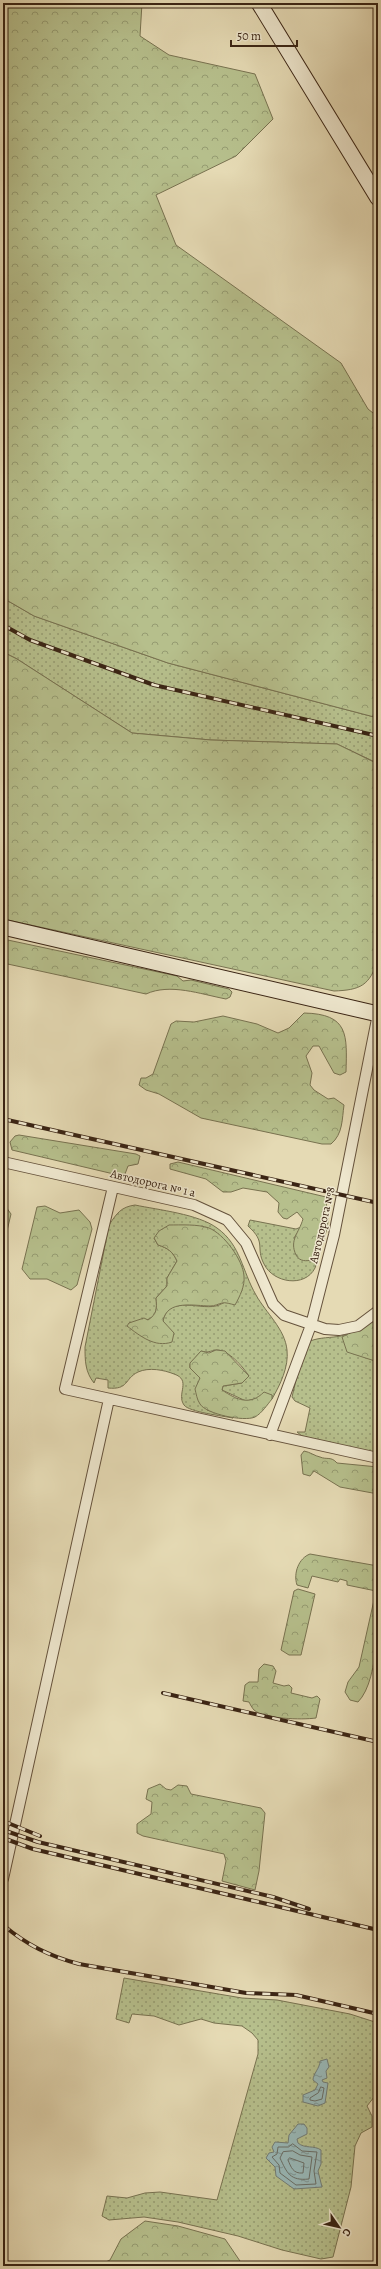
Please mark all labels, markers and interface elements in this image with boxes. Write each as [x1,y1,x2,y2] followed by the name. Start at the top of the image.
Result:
[231,22,297,48] scale bar
[237,28,261,44] text: 50 m
[108,1165,198,1201] street label: Автодорога № 1 а
[305,1185,339,1266] street label: Автодорога №8
[319,2207,359,2247] north arrow
[339,2225,355,2239] text: С

